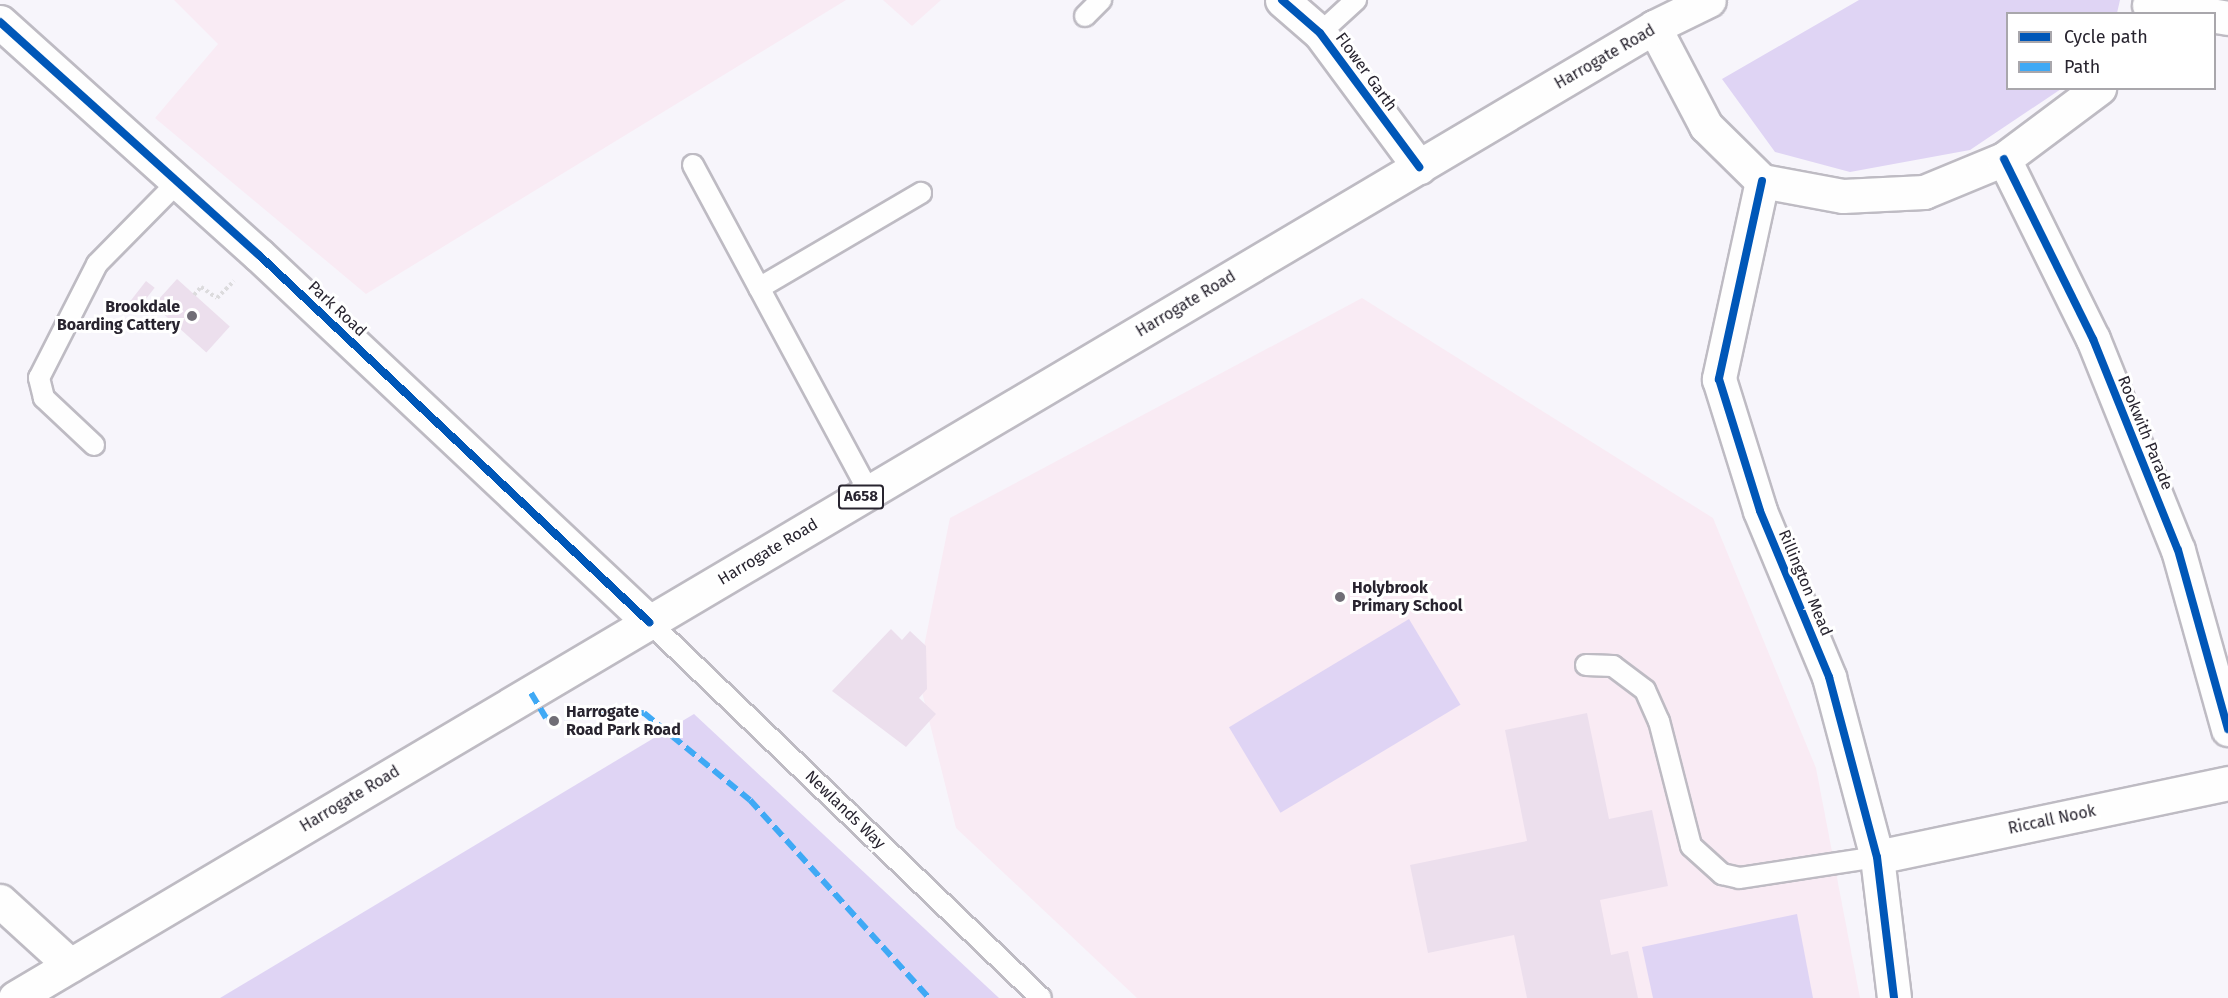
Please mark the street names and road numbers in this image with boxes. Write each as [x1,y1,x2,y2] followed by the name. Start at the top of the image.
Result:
[1551,20,1659,94] street label: Harrogate Road
[1331,29,1401,115] street label: Flower Garth
[1133,267,1239,341] street label: Harrogate Road
[304,277,370,341] street label: Park Road
[2113,373,2177,493] street label: Rookwith Parade
[837,485,885,509] road number: A658
[715,515,821,589] street label: Harrogate Road
[1774,527,1836,639] street label: Rillington Mead
[297,762,403,836] street label: Harrogate Road
[801,767,889,853] street label: Newlands Way
[2006,801,2098,839] street label: Riccall Nook

